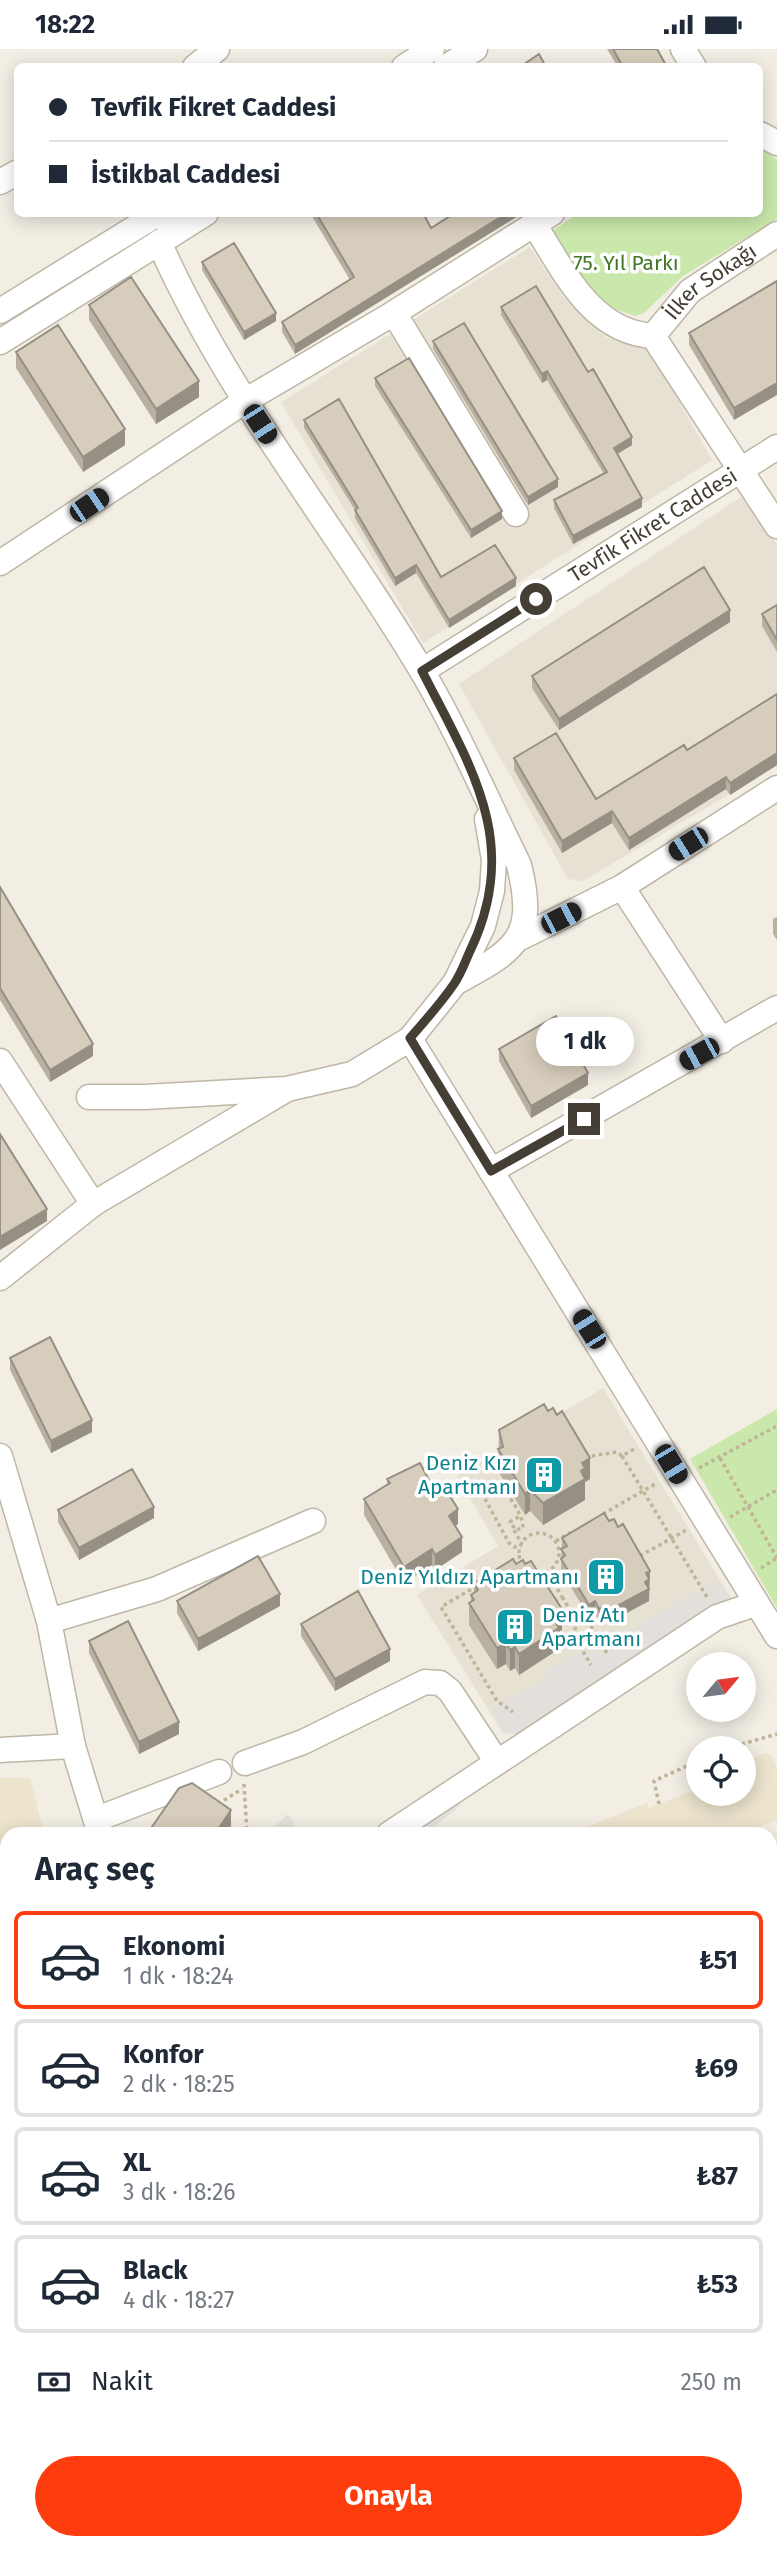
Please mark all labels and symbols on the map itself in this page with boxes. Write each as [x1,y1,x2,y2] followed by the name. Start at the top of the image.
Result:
[659,238,761,325] street label: İlker Sokağı
[573,250,679,276] park label: 75. Yıl Parkı
[240,401,281,447] car
[564,462,742,588] street label: Tevfik Fikret Caddesi
[66,485,113,525] car
[520,583,552,615] route start
[665,824,712,864] car
[538,899,585,937] car
[535,1017,633,1067] callout: 1 dk
[676,1035,723,1073] car
[568,1103,600,1135] route end
[569,1306,610,1352] car
[652,1441,691,1487] car
[418,1450,517,1500] place label: Deniz Kızı Apartmanı
[523,1454,565,1496] building icon: Deniz Kızı Apartmanı
[585,1556,627,1598] building icon: Deniz Yıldızı Apartmanı
[360,1564,579,1590] place label: Deniz Yıldızı Apartmanı
[542,1602,641,1652] place label: Deniz Atı Apartmanı
[494,1606,536,1648] building icon: Deniz Atı Apartmanı
[686,1652,756,1722] north arrow

